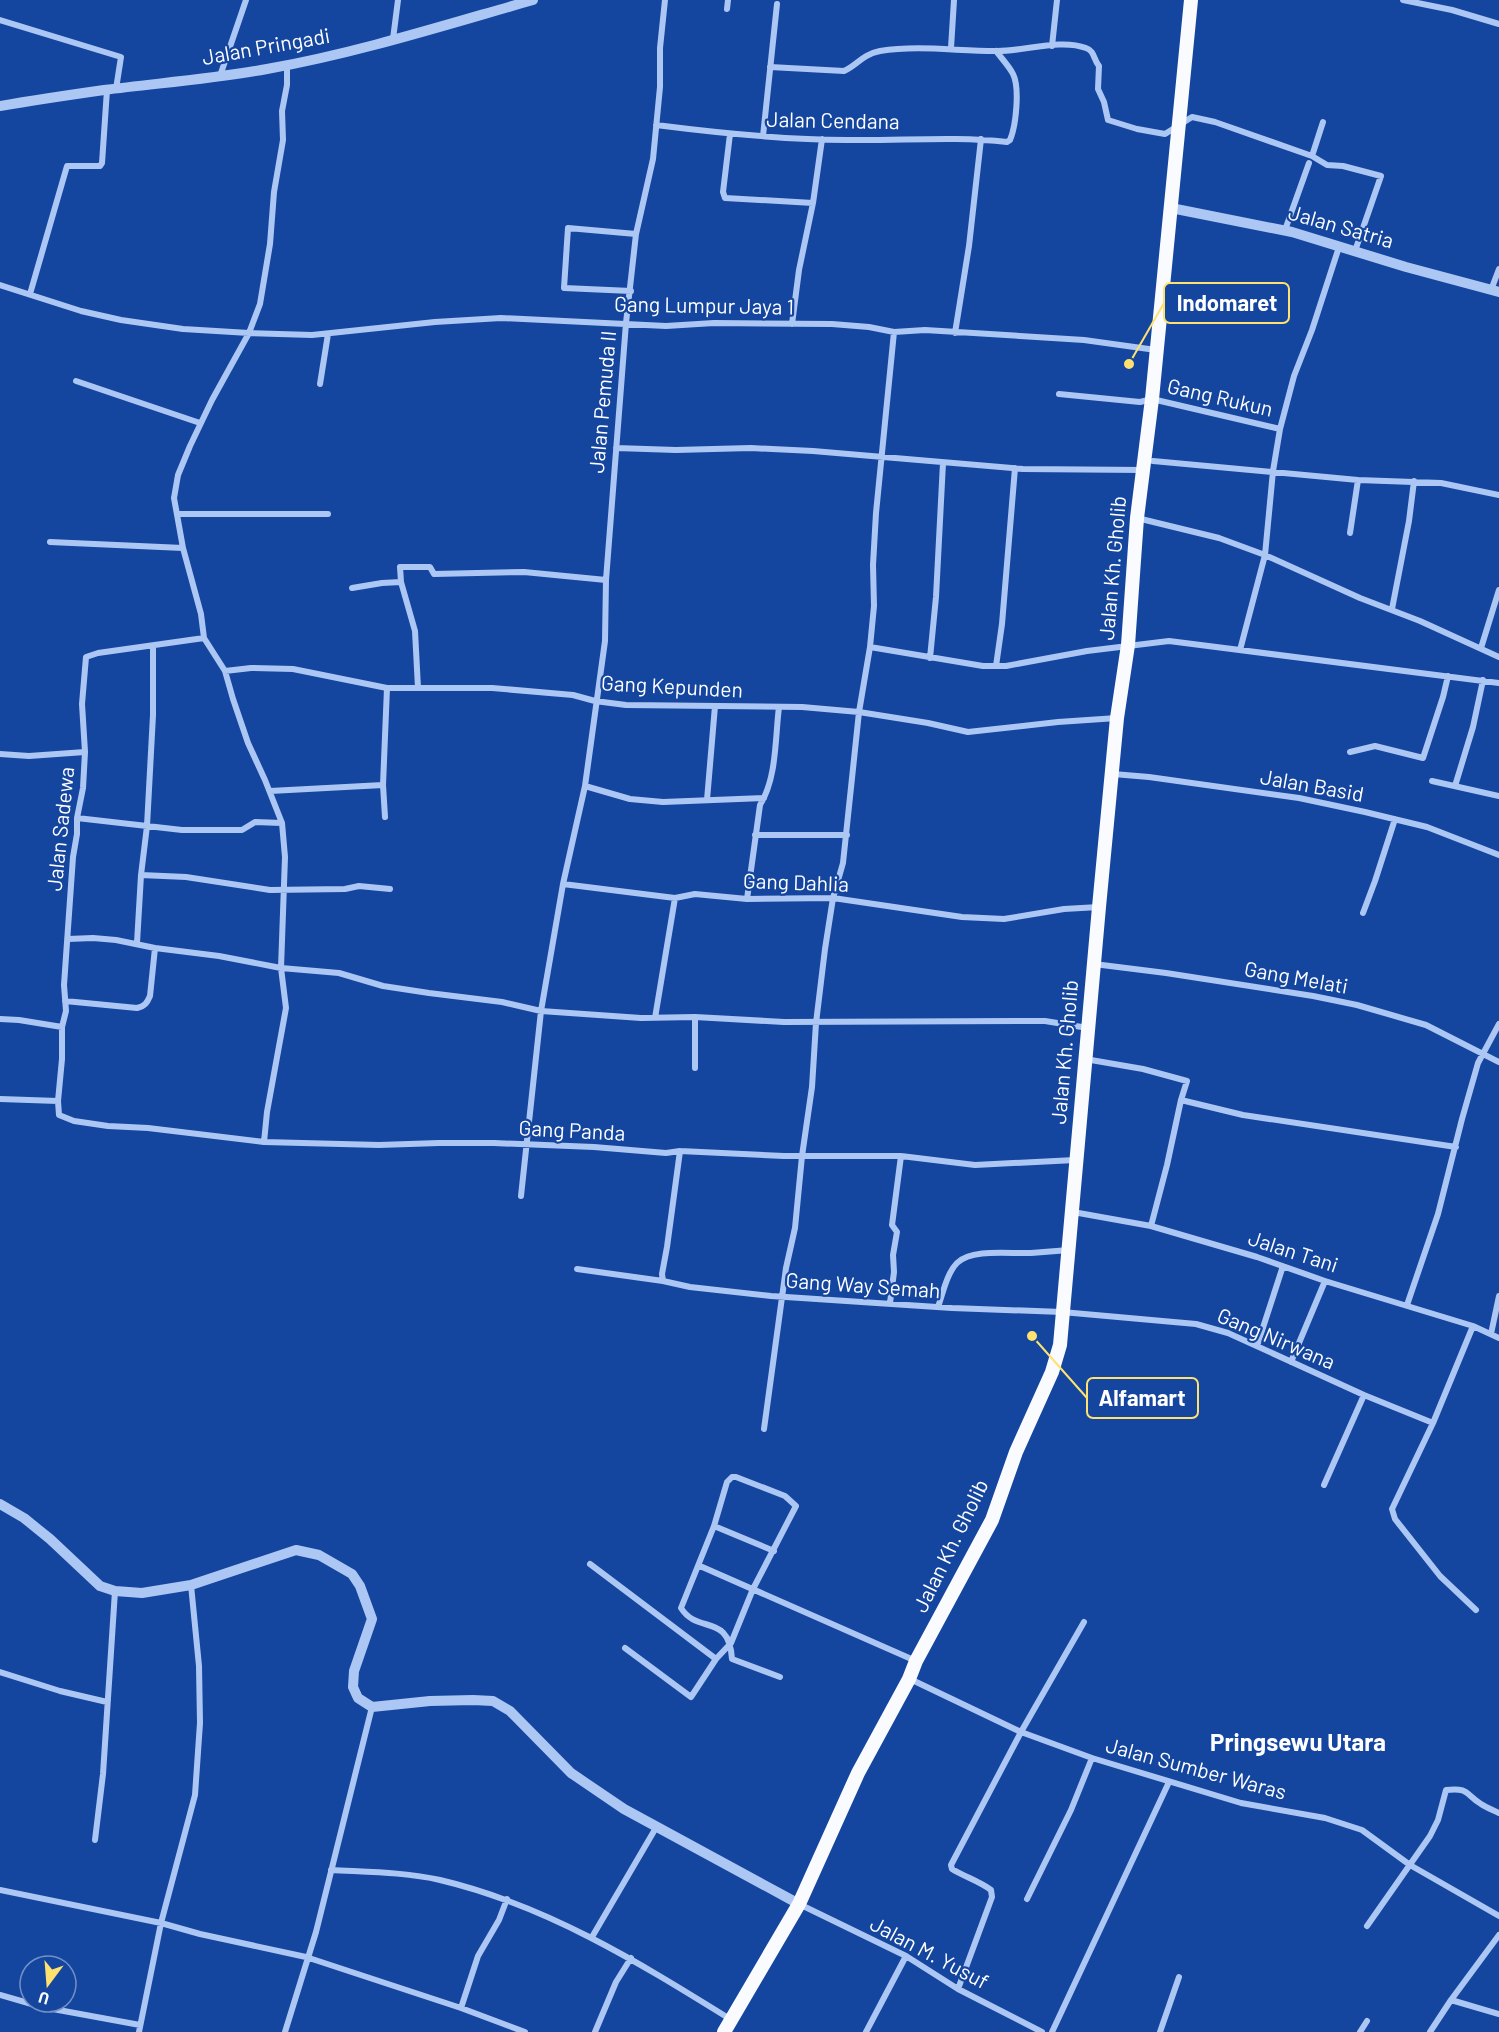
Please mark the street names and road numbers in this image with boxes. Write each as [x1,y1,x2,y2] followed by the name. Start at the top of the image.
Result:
[200,22,332,69] street label: Jalan Pringadi
[766,106,900,133] street label: Jalan Cendana
[1286,199,1397,252] street label: Jalan Satria
[614,290,794,319] street label: Gang Lumpur Jaya 1
[583,330,620,474] street label: Jalan Pemuda II
[1165,372,1275,421] street label: Gang Rukun
[1093,495,1130,641] street label: Jalan Kh. Gholib
[601,669,744,702] street label: Gang Kepunden
[1259,763,1366,806] street label: Jalan Basid
[41,765,78,892] street label: Jalan Sadewa
[743,867,849,896] street label: Gang Dahlia
[1242,955,1350,998] street label: Gang Melati
[1045,979,1082,1125] street label: Jalan Kh. Gholib
[518,1114,626,1145] street label: Gang Panda
[1245,1224,1342,1277] street label: Jalan Tani
[785,1267,941,1302] street label: Gang Way Semah
[1214,1302,1339,1374] street label: Gang Nirwana
[907,1475,993,1616] street label: Jalan Kh. Gholib
[1103,1731,1289,1804] street label: Jalan Sumber Waras
[866,1910,993,1993] street label: Jalan M. Yusuf

